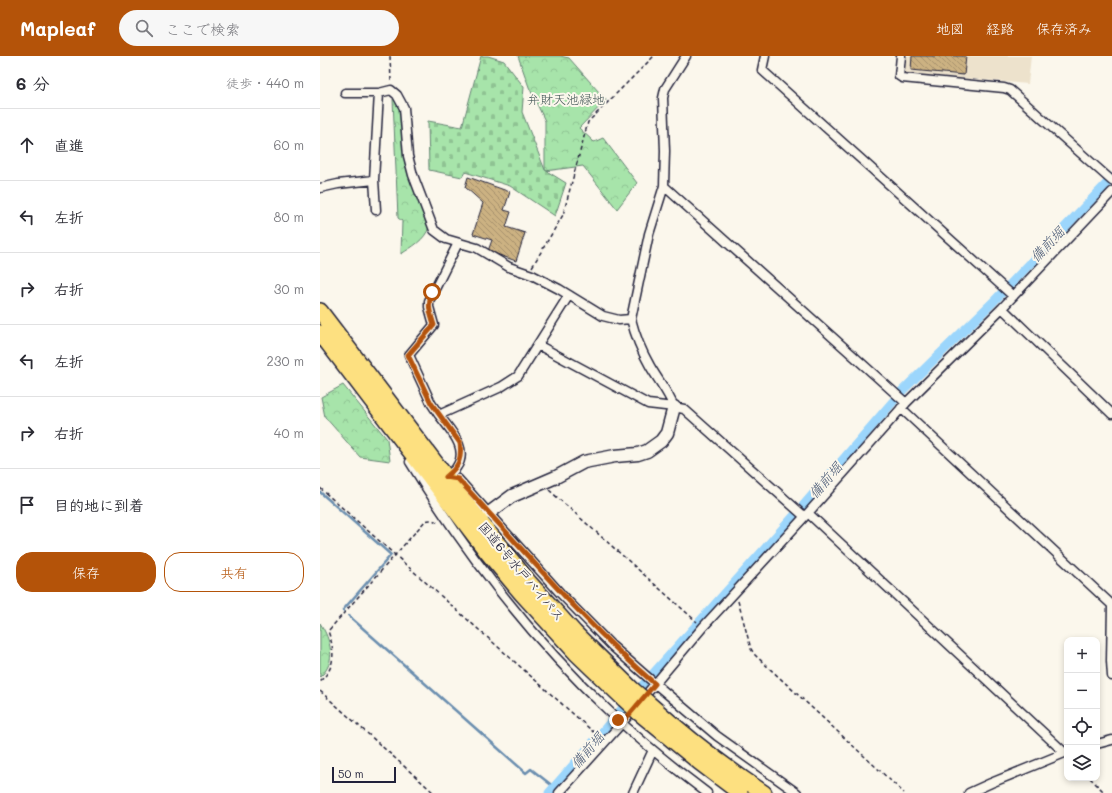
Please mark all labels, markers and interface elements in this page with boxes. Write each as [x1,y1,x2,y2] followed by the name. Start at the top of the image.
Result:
[119,10,399,46] search box
[20,16,95,41] text: Mapleaf
[133,17,155,39] icon: search
[165,19,240,39] text: ここで検索
[936,19,964,38] text: 地図
[986,19,1014,38] text: 経路
[1036,19,1092,38] text: 保存済み
[16,72,49,94] text: 6 分
[226,74,304,91] text: 徒歩 · 440 m
[527,90,605,107] park label: 弁財天池緑地
[16,134,38,156] icon: ahead
[54,135,84,155] text: 直進
[274,136,304,153] text: 60 m
[16,206,38,228] icon: left
[54,207,84,227] text: 左折
[274,208,304,225] text: 80 m
[1026,222,1069,266] water label: 備前堀
[16,278,38,300] icon: right
[54,279,84,299] text: 右折
[274,280,304,297] text: 30 m
[423,283,441,301] route start
[16,350,38,372] icon: left
[54,351,84,371] text: 左折
[267,352,304,369] text: 230 m
[16,422,38,444] icon: right
[54,423,84,443] text: 右折
[274,424,304,441] text: 40 m
[804,457,847,502] water label: 備前堀
[16,494,38,516] icon: arrive
[54,495,144,515] text: 目的地に到着
[475,518,569,624] street label: 国道6号水戸バイパス
[16,552,156,592] button: 保存
[164,552,304,592] button: 共有
[1064,637,1100,781] map controls
[1064,637,1100,673] button: +
[1064,673,1100,709] button: −
[1064,709,1100,745] button: locate
[609,711,627,729] route end
[566,727,609,772] water label: 備前堀
[1064,745,1100,781] button: layers
[332,765,396,784] scale bar
[338,766,364,781] text: 50 m

